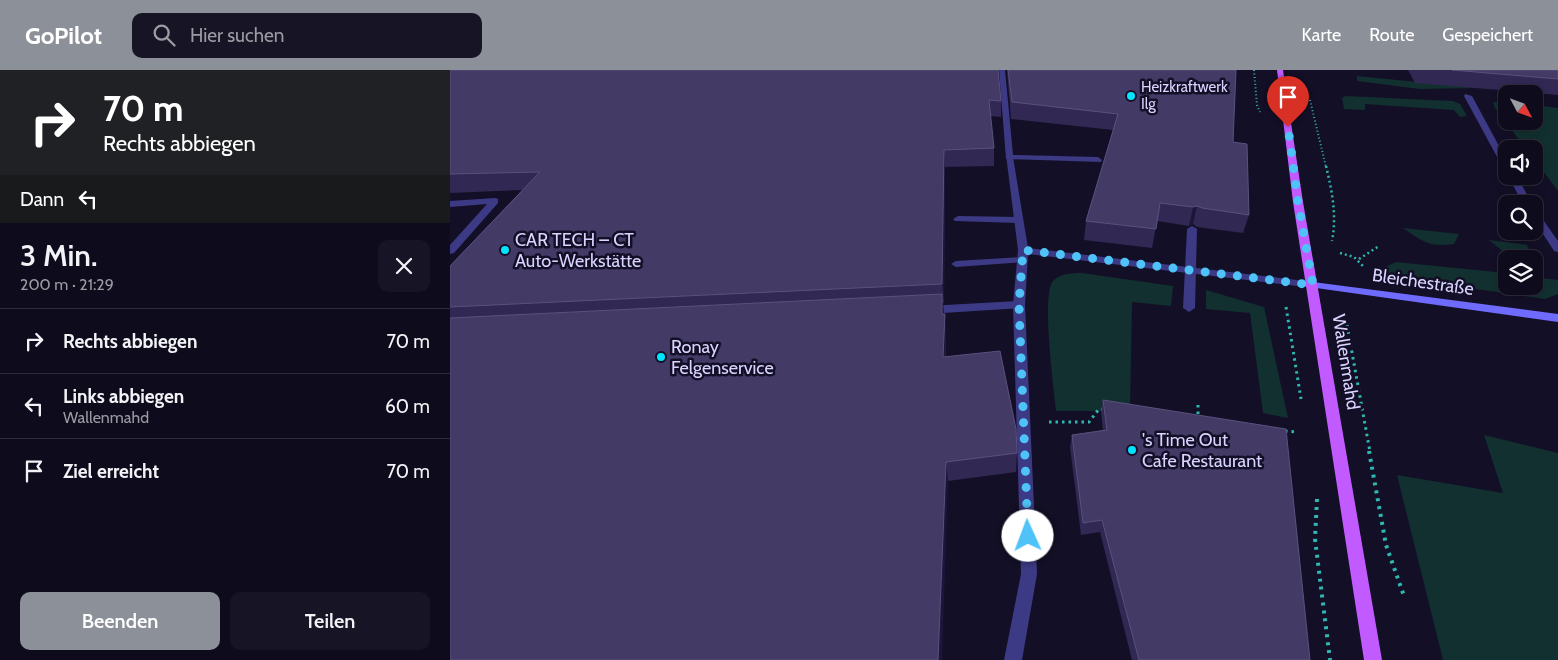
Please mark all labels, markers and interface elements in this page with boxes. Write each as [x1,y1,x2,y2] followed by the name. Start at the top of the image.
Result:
[132,13,482,58] search box
[25,21,102,50] text: GoPilot
[150,21,178,49] icon: search
[190,24,284,47] text: Hier suchen
[1302,24,1341,46] text: Karte
[1369,24,1414,46] text: Route
[1442,24,1533,46] text: Gespeichert
[1267,76,1309,127] pin
[1141,78,1228,113] place label: Heizkraftwerk Ilg
[1274,83,1302,111] icon: arrive
[1498,85,1542,130] north arrow
[1498,85,1543,295] map controls
[103,87,184,130] text: 70 m
[20,90,85,155] icon: right
[1125,90,1137,102] marker: Heizkraftwerk Ilg
[103,130,256,157] text: Rechts abbiegen
[1498,140,1543,185] button: sound
[74,185,102,213] icon: left
[20,188,64,211] text: Dann
[1498,195,1543,240] button: search
[515,229,641,272] place label: CAR TECH – CT Auto-Werkstätte
[20,237,97,274] text: 3 Min.
[378,240,430,292] button: close
[499,244,511,256] marker: CAR TECH – CT Auto-Werkstätte
[1498,250,1543,295] button: layers
[1371,264,1475,300] street label: Bleichestraße
[20,275,114,294] text: 200 m · 21:29
[1328,312,1364,412] street label: Wallenmahd
[20,327,48,355] icon: right
[63,330,197,353] text: Rechts abbiegen
[386,330,430,353] text: 70 m
[671,336,774,379] place label: Ronay Felgenservice
[655,351,667,363] marker: Ronay Felgenservice
[63,385,184,408] text: Links abbiegen
[20,392,48,420] icon: left
[385,395,430,418] text: 60 m
[63,408,149,427] text: Wallenmahd
[1142,429,1262,472] place label: 's Time Out Cafe Restaurant
[1126,444,1138,456] marker: 's Time Out Cafe Restaurant
[20,457,48,485] icon: arrive
[63,460,159,483] text: Ziel erreicht
[386,460,430,483] text: 70 m
[1001,509,1053,561] position arrow
[20,592,220,650] button: Beenden
[230,592,430,650] button: Teilen

